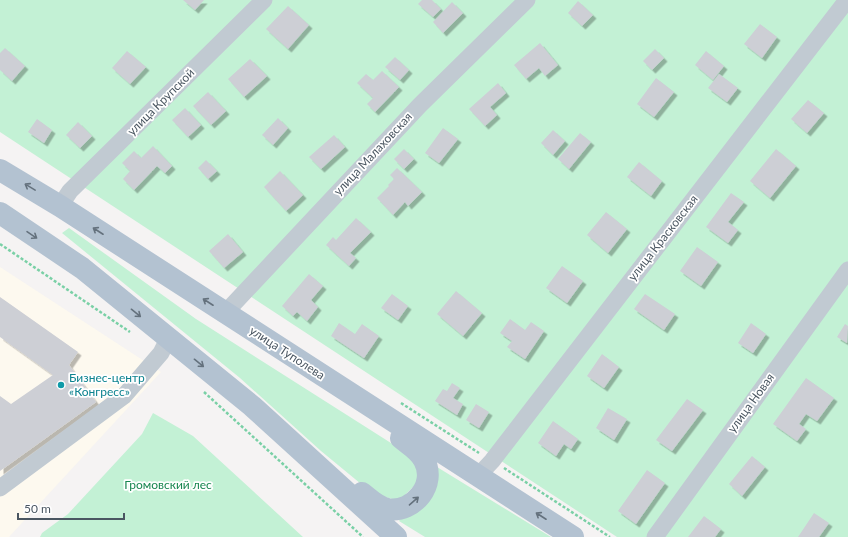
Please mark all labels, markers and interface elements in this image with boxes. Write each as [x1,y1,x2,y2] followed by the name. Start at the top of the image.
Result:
[124,65,197,138] street label: улица Крупской
[330,109,415,198] street label: улица Малаховская
[24,183,36,191] one-way arrow
[624,192,701,284] street label: улица Красковская
[93,227,104,235] one-way arrow
[26,231,37,239] one-way arrow
[202,297,213,306] one-way arrow
[131,308,142,317] one-way arrow
[247,323,328,383] street label: улица Туполева
[193,359,204,368] one-way arrow
[69,370,145,399] place label: Бизнес-центр «Конгресс»
[724,370,777,435] street label: улица Новая
[56,380,66,390] marker: Бизнес-центр «Конгресс»
[124,477,212,492] park label: Громовский лес
[18,495,124,521] scale bar
[409,496,420,505] one-way arrow
[24,501,51,516] text: 50 m
[535,512,546,520] one-way arrow

